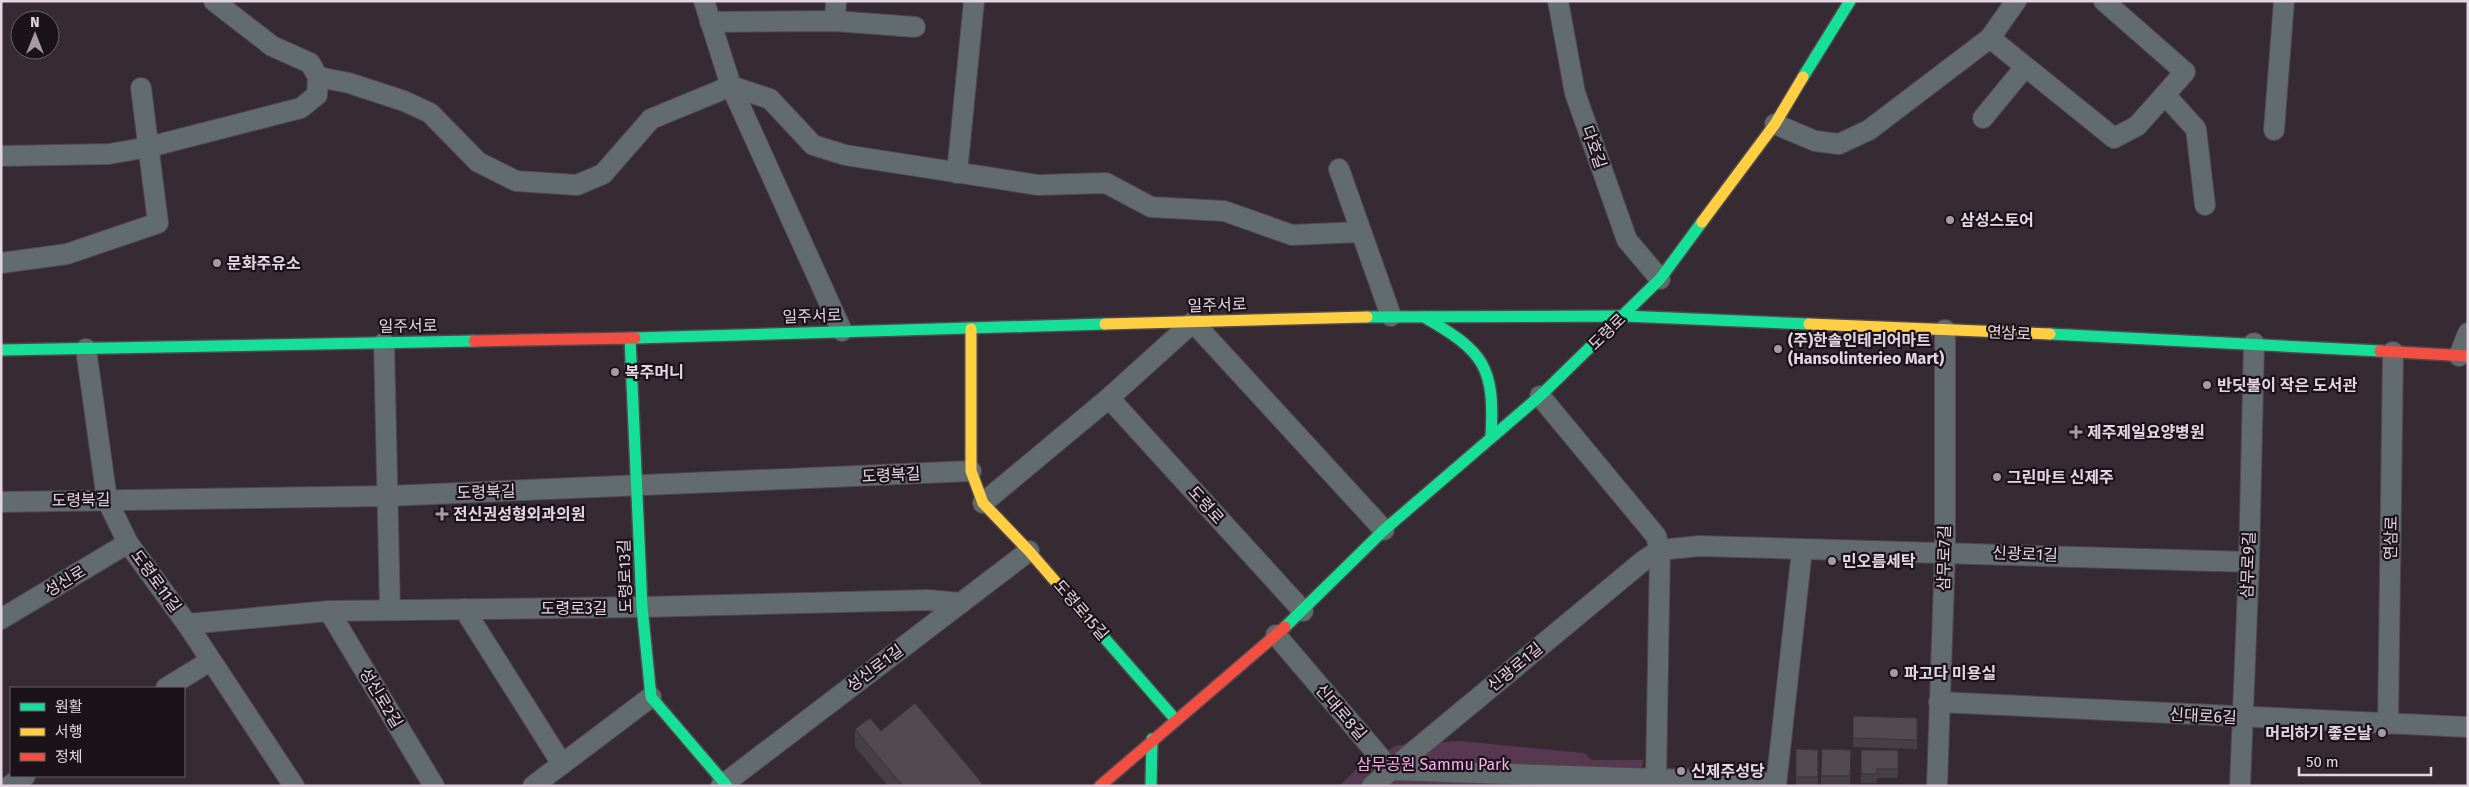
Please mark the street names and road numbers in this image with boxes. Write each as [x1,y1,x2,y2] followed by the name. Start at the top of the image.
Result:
[1578,123,1610,171] street label: 다호길
[1187,294,1247,316] street label: 일주서로
[782,305,842,327] street label: 일주서로
[1585,310,1630,354] street label: 도령로
[378,316,438,336] street label: 일주서로
[1986,322,2032,344] street label: 연삼로
[861,464,921,486] street label: 도령북길
[456,481,516,503] street label: 도령북길
[1184,482,1228,528] street label: 도령로
[51,490,111,510] street label: 도령북길
[2381,515,2401,560] street label: 연삼로
[1934,525,1954,591] street label: 삼무로7길
[2237,531,2259,599] street label: 삼무로9길
[614,539,636,613] street label: 도령로13길
[1992,543,2058,565] street label: 신광로1길
[127,546,185,616] street label: 도령로11길
[41,561,89,601] street label: 성신로
[1050,576,1112,644] street label: 도령로15길
[541,599,607,618] street label: 도령로3길
[1484,639,1546,695] street label: 신광로1길
[843,641,907,695] street label: 성신로1길
[356,664,406,732] street label: 성신로2길
[1312,680,1370,744] street label: 신대로8길
[2169,705,2237,727] street label: 신대로6길

